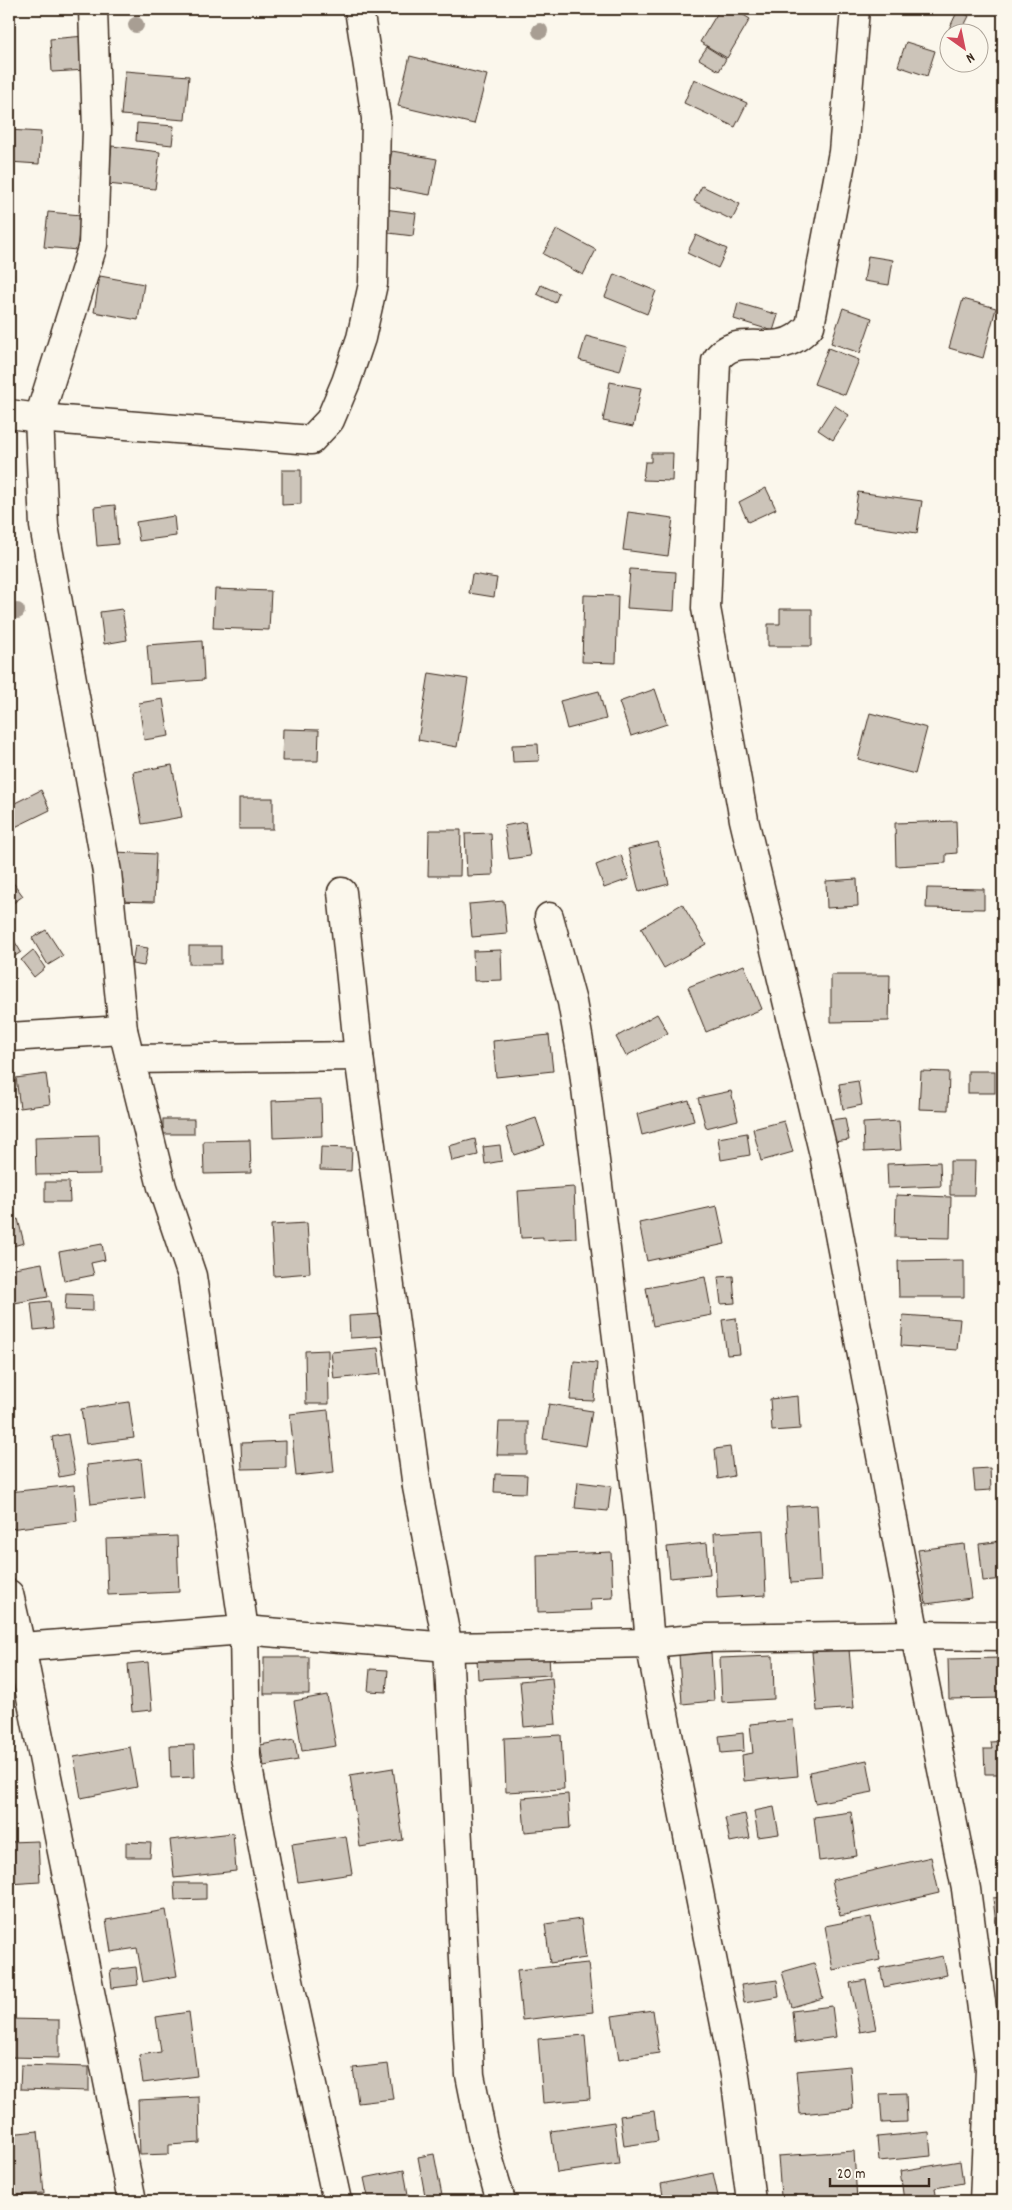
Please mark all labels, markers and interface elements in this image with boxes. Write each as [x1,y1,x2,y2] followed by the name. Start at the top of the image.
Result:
[940,22,990,72] north arrow
[962,47,978,68] text: N
[830,2155,928,2187] scale bar
[837,2164,865,2186] text: 20 m

